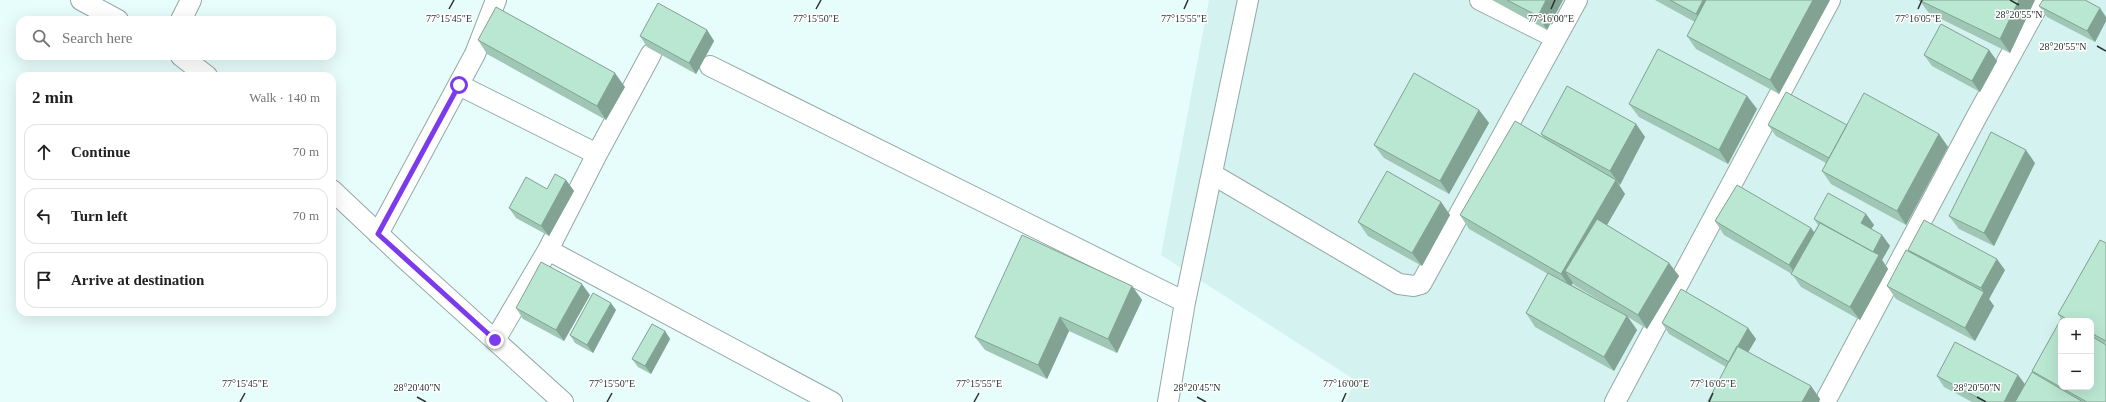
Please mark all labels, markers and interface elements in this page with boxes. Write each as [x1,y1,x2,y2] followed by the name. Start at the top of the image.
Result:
[1995,9,2043,20] text: 28°20'55"N
[426,13,472,24] text: 77°15'45"E
[793,13,839,24] text: 77°15'50"E
[1161,13,1207,24] text: 77°15'55"E
[1528,13,1574,24] text: 77°16'00"E
[1895,13,1941,24] text: 77°16'05"E
[16,16,336,60] search box
[30,27,52,49] icon: search
[62,30,132,46] text: Search here
[2039,41,2087,52] text: 28°20'55"N
[450,76,468,94] route start
[32,88,73,107] text: 2 min
[249,90,320,105] text: Walk · 140 m
[33,141,55,163] icon: ahead
[71,144,130,160] text: Continue
[293,144,319,159] text: 70 m
[33,205,55,227] icon: left
[71,208,128,224] text: Turn left
[293,208,319,223] text: 70 m
[33,269,55,291] icon: arrive
[71,272,204,288] text: Arrive at destination
[2058,318,2094,390] map controls
[2058,318,2094,354] button: +
[486,331,504,349] route end
[2058,354,2094,390] button: −
[222,378,268,389] text: 77°15'45"E
[589,378,635,389] text: 77°15'50"E
[956,378,1002,389] text: 77°15'55"E
[1323,378,1369,389] text: 77°16'00"E
[1690,378,1736,389] text: 77°16'05"E
[393,382,441,393] text: 28°20'40"N
[1173,382,1221,393] text: 28°20'45"N
[1953,382,2001,393] text: 28°20'50"N

